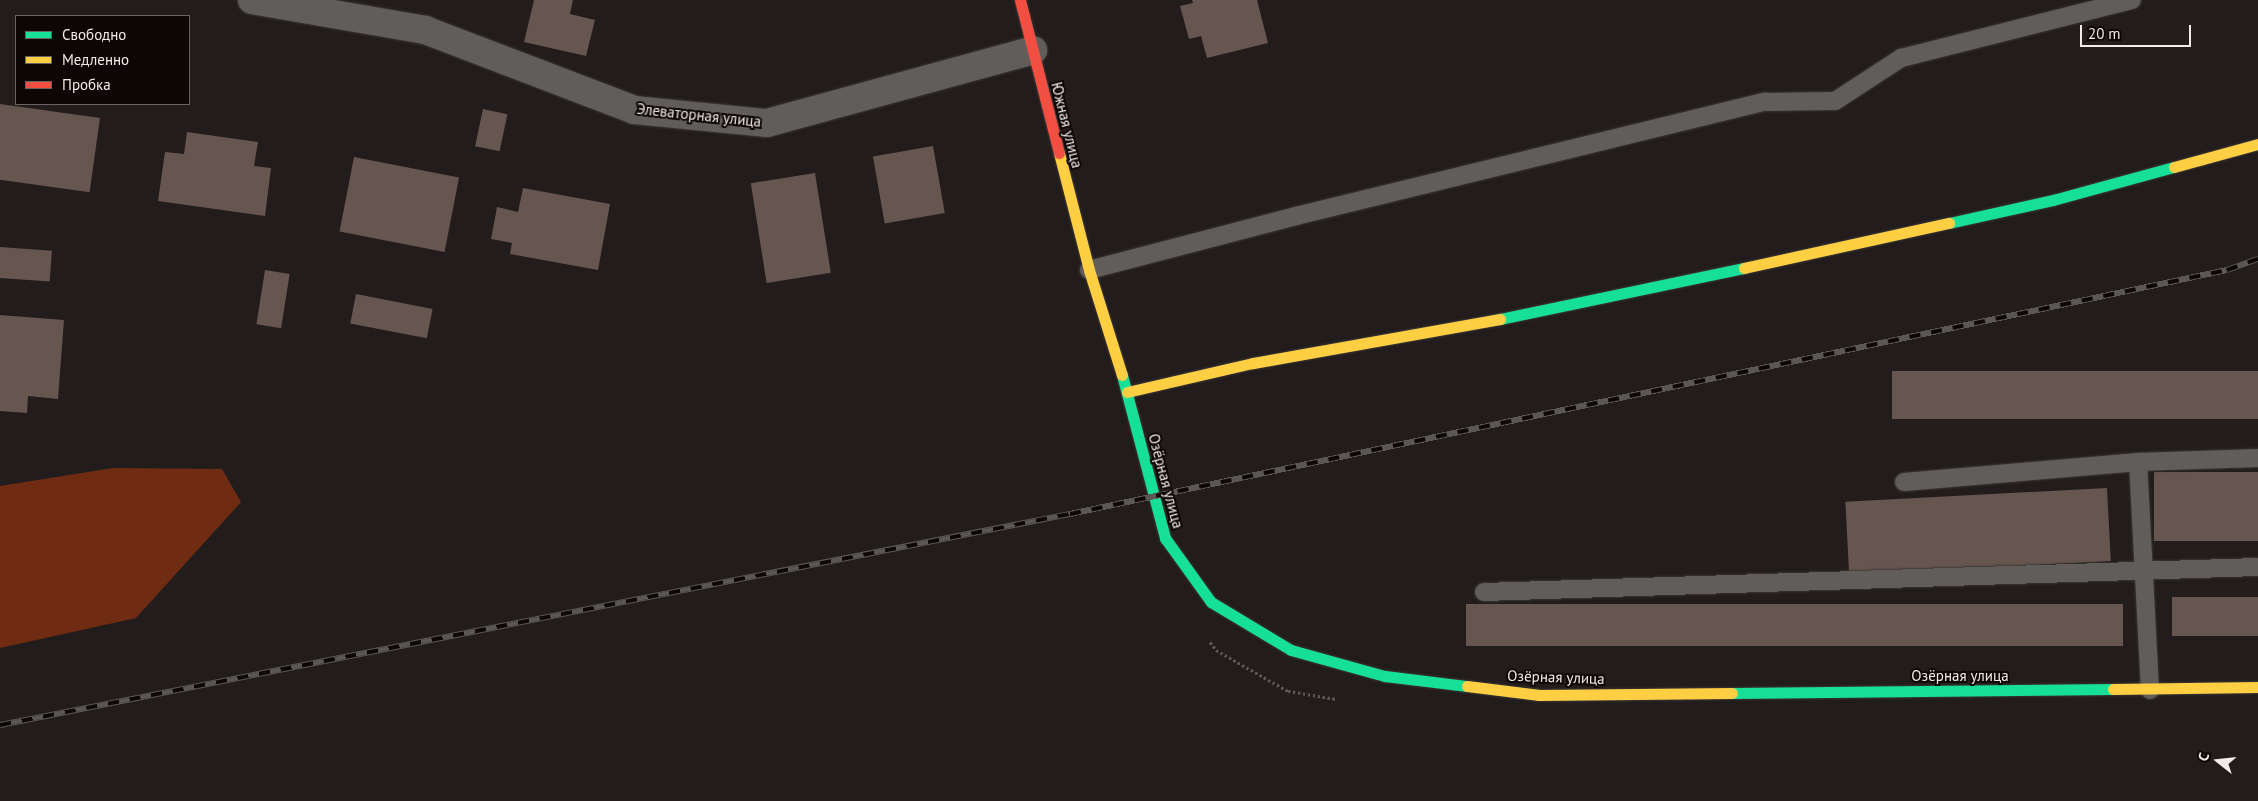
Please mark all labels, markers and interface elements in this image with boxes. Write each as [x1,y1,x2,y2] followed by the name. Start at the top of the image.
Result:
[15,15,190,105] legend
[2083,15,2194,47] scale bar
[2088,24,2121,43] text: 20 m
[62,25,126,44] text: Свободно
[62,50,129,69] text: Медленно
[62,75,111,94] text: Пробка
[1048,80,1086,170] street label: Южная улица
[636,100,762,130] street label: Элеваторная улица
[1145,432,1187,530] street label: Озёрная улица
[1507,666,1605,688] street label: Озёрная улица
[1911,667,2009,685] street label: Озёрная улица
[2193,736,2243,786] north arrow
[2194,751,2213,763] text: С

